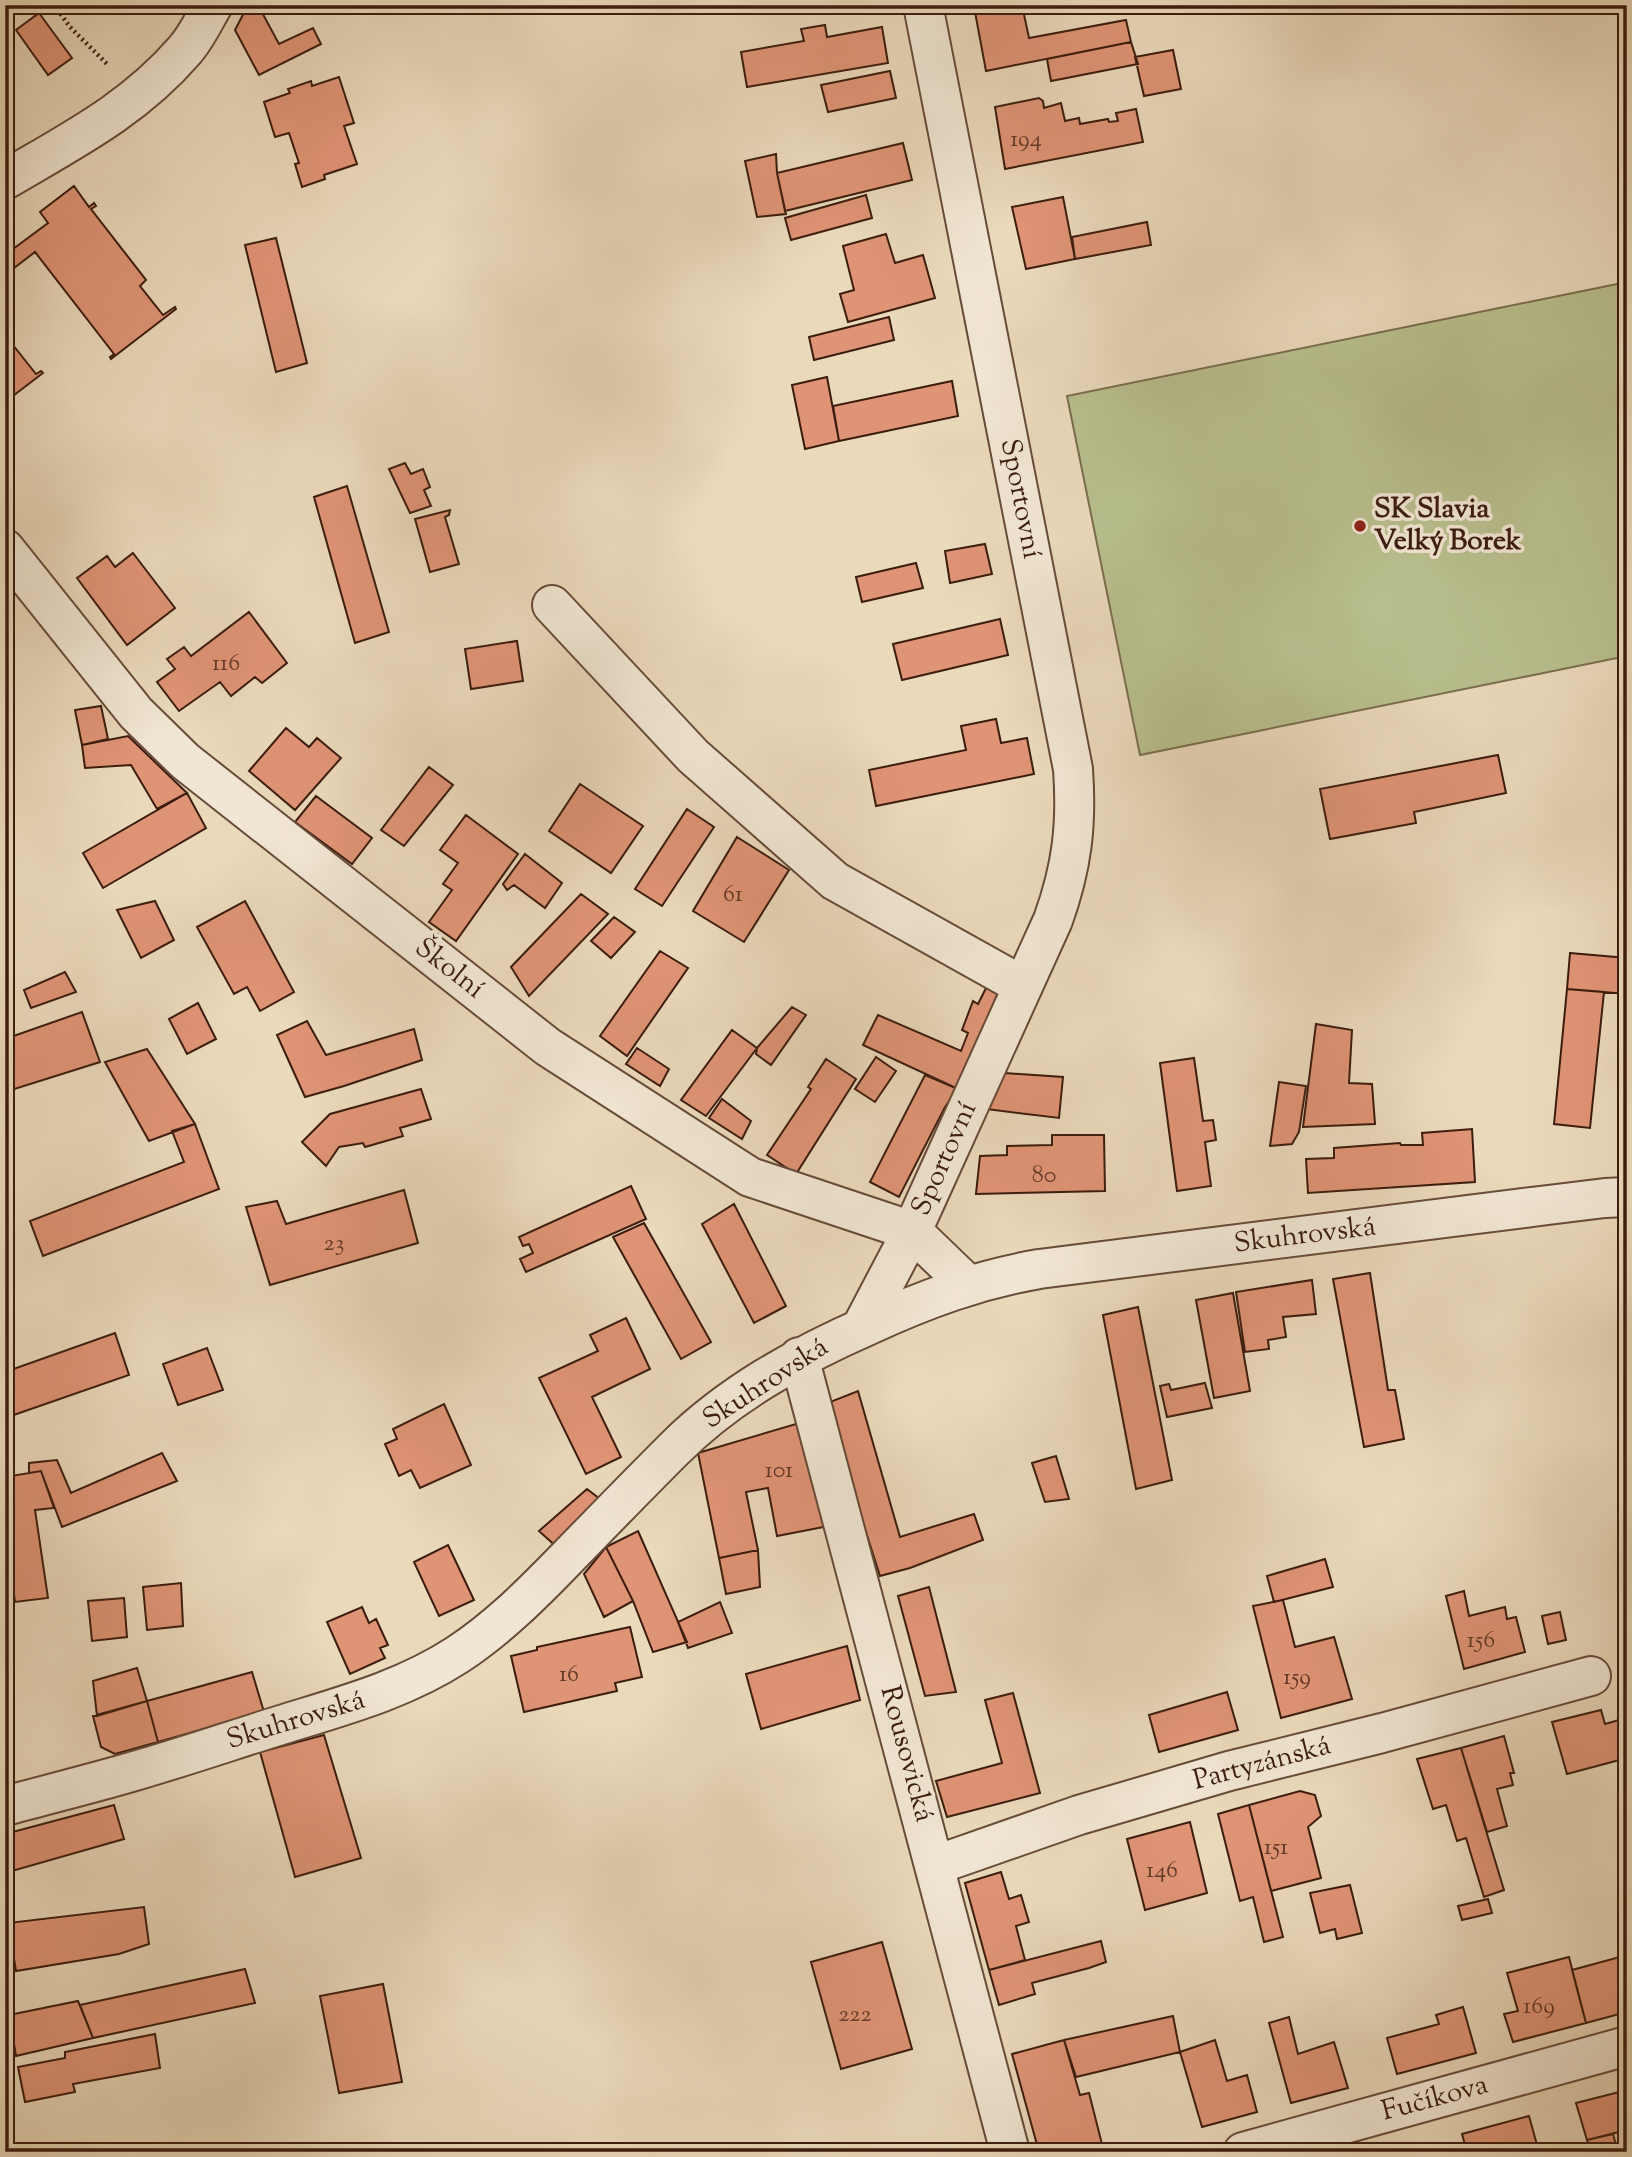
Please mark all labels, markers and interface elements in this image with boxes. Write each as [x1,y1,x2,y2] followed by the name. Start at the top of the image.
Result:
[1010,123,1042,157] house number: 194
[989,436,1051,562] street label: Sportovní
[1374,490,1522,562] place label: SK Slavia Velký Borek
[1352,518,1368,534] marker: SK Slavia Velký Borek
[212,647,240,681] house number: 116
[723,878,743,912] house number: 61
[406,929,493,1009] street label: Školní
[902,1095,988,1223] street label: Sportovní
[1032,1159,1056,1193] house number: 80
[1232,1207,1378,1265] street label: Skuhrovská
[324,1227,344,1261] house number: 23
[695,1328,837,1440] street label: Skuhrovská
[765,1454,793,1488] house number: 101
[1467,1624,1495,1658] house number: 156
[559,1658,579,1692] house number: 16
[1283,1661,1311,1695] house number: 159
[222,1681,370,1761] street label: Skuhrovská
[869,1682,943,1827] street label: Rousovická
[1189,1726,1335,1802] street label: Partyzánská
[1264,1831,1288,1865] house number: 151
[1146,1854,1178,1888] house number: 146
[1523,1990,1555,2024] house number: 169
[838,1998,872,2032] house number: 222
[1377,2066,1493,2132] street label: Fučíkova

